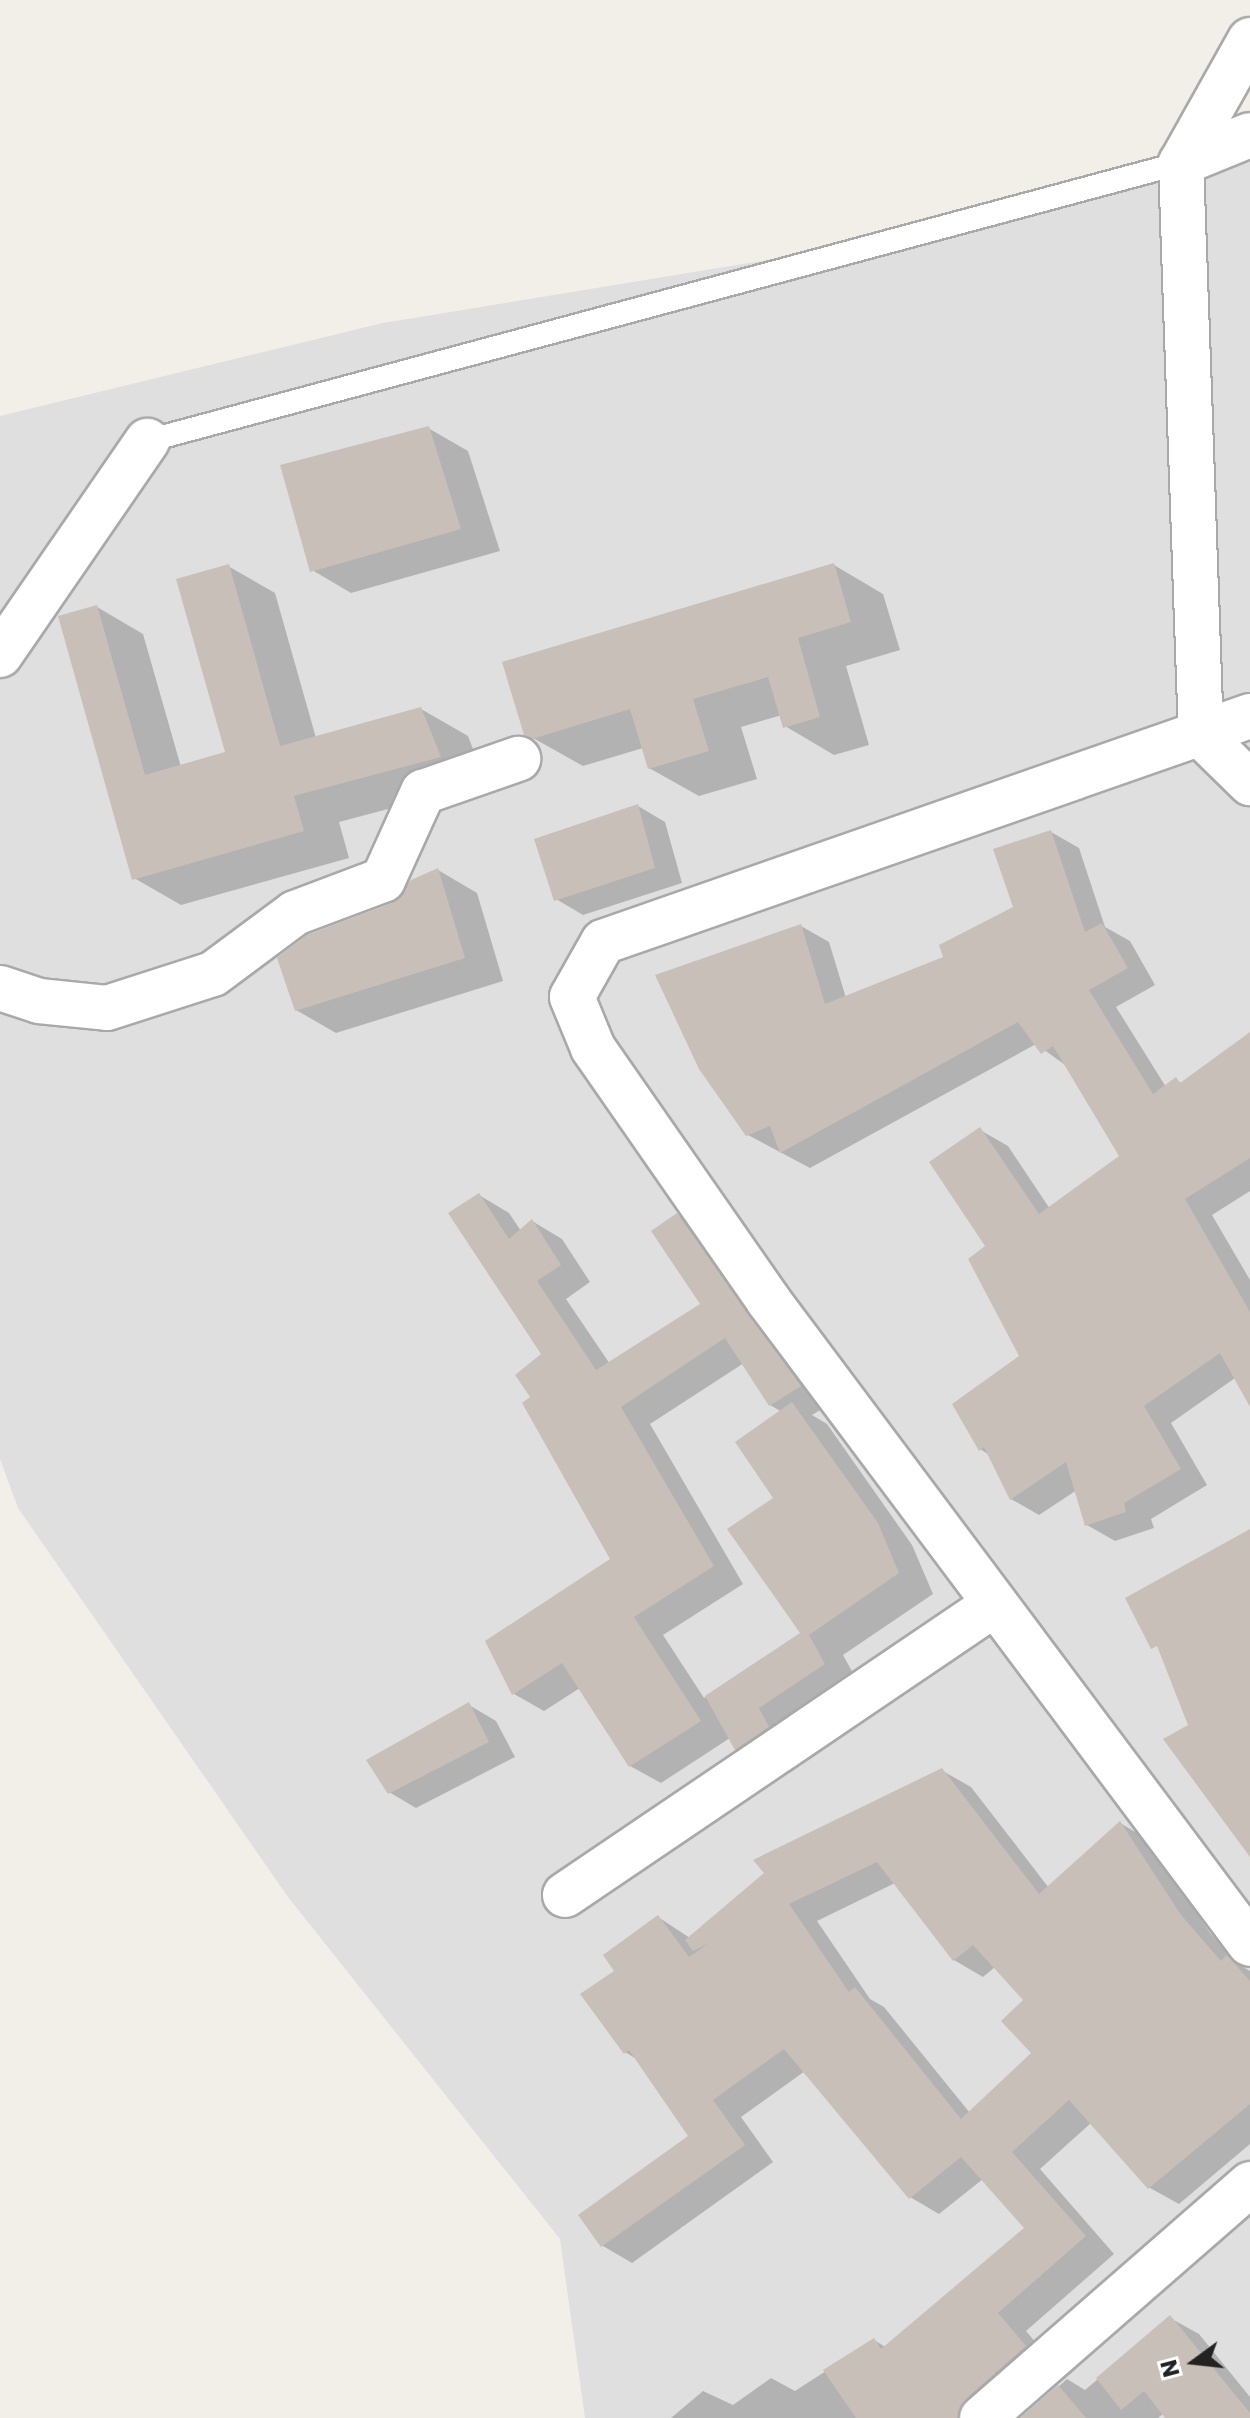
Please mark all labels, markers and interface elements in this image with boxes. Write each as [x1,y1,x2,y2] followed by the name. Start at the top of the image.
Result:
[1154,2322,1234,2402] north arrow
[1153,2356,1187,2380] text: N

